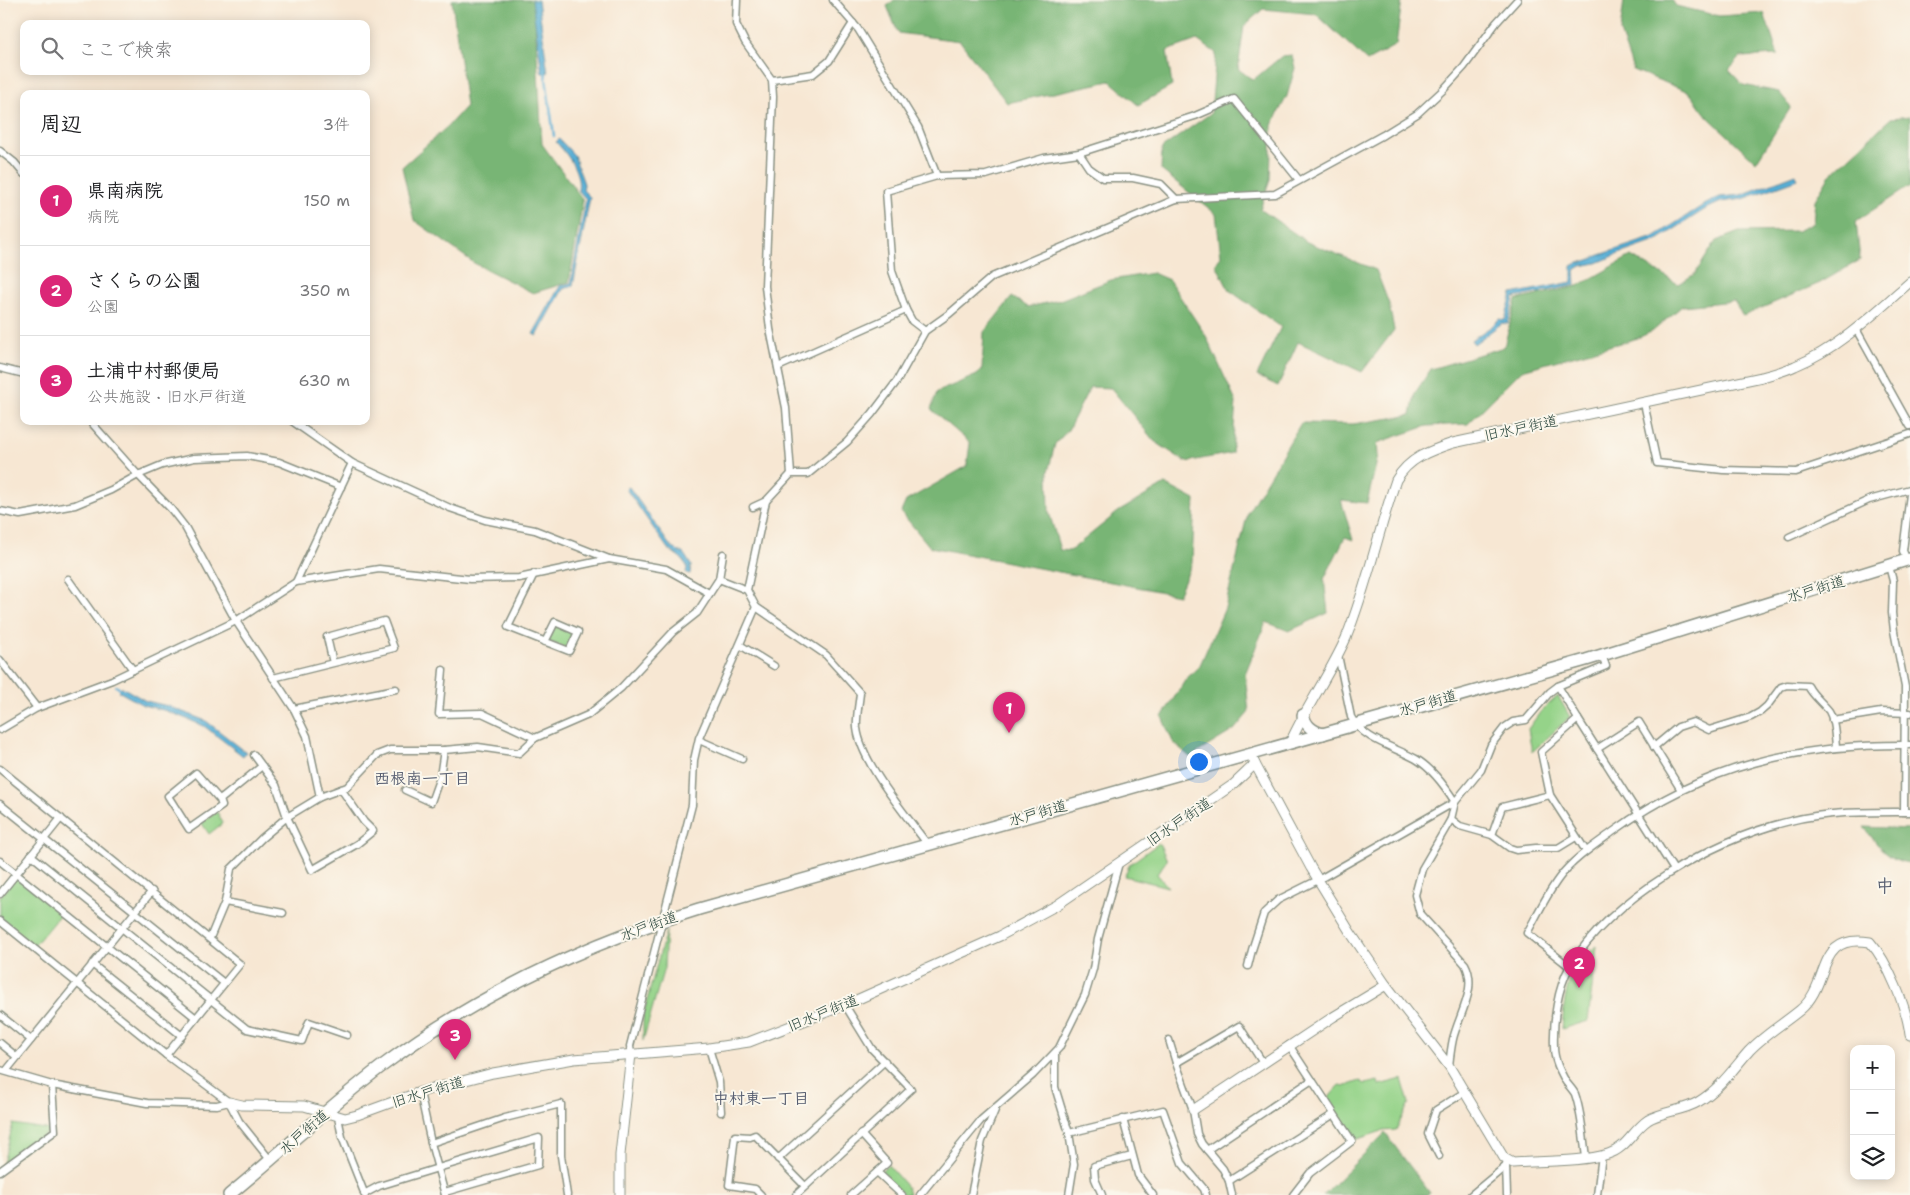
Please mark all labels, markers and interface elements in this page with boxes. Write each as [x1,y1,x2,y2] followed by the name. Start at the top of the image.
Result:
[20,20,370,75] search box
[38,34,66,62] icon: search
[78,37,173,62] text: ここで検索
[40,110,82,138] text: 周辺
[323,114,350,135] text: 3件
[87,178,163,203] text: 県南病院
[52,190,60,211] text: 1
[303,190,350,211] text: 150 m
[87,206,119,227] text: 病院
[87,268,201,293] text: さくらの公園
[50,280,62,301] text: 2
[299,280,350,301] text: 350 m
[87,296,119,317] text: 公園
[87,358,220,383] text: 土浦中村郵便局
[50,370,62,391] text: 3
[298,370,350,391] text: 630 m
[87,386,246,407] text: 公共施設 · 旧水戸街道
[1482,410,1560,446] street label: 旧水戸街道
[1784,571,1848,607] street label: 水戸街道
[1396,685,1460,721] street label: 水戸街道
[993,692,1025,733] pin: 1
[1186,749,1212,775] your location
[374,768,470,789] district label: 西根南一丁目
[1142,793,1216,851] street label: 旧水戸街道
[1006,795,1070,831] street label: 水戸街道
[1876,874,1894,898] district label: 中
[617,906,681,946] street label: 水戸街道
[1563,947,1595,988] pin: 2
[784,990,862,1036] street label: 旧水戸街道
[439,1019,471,1060] pin: 3
[1850,1045,1895,1180] map controls
[1850,1045,1895,1090] button: +
[389,1071,467,1113] street label: 旧水戸街道
[713,1088,809,1109] district label: 中村東一丁目
[1850,1090,1895,1135] button: −
[275,1105,333,1159] street label: 水戸街道
[1850,1135,1895,1180] button: layers

